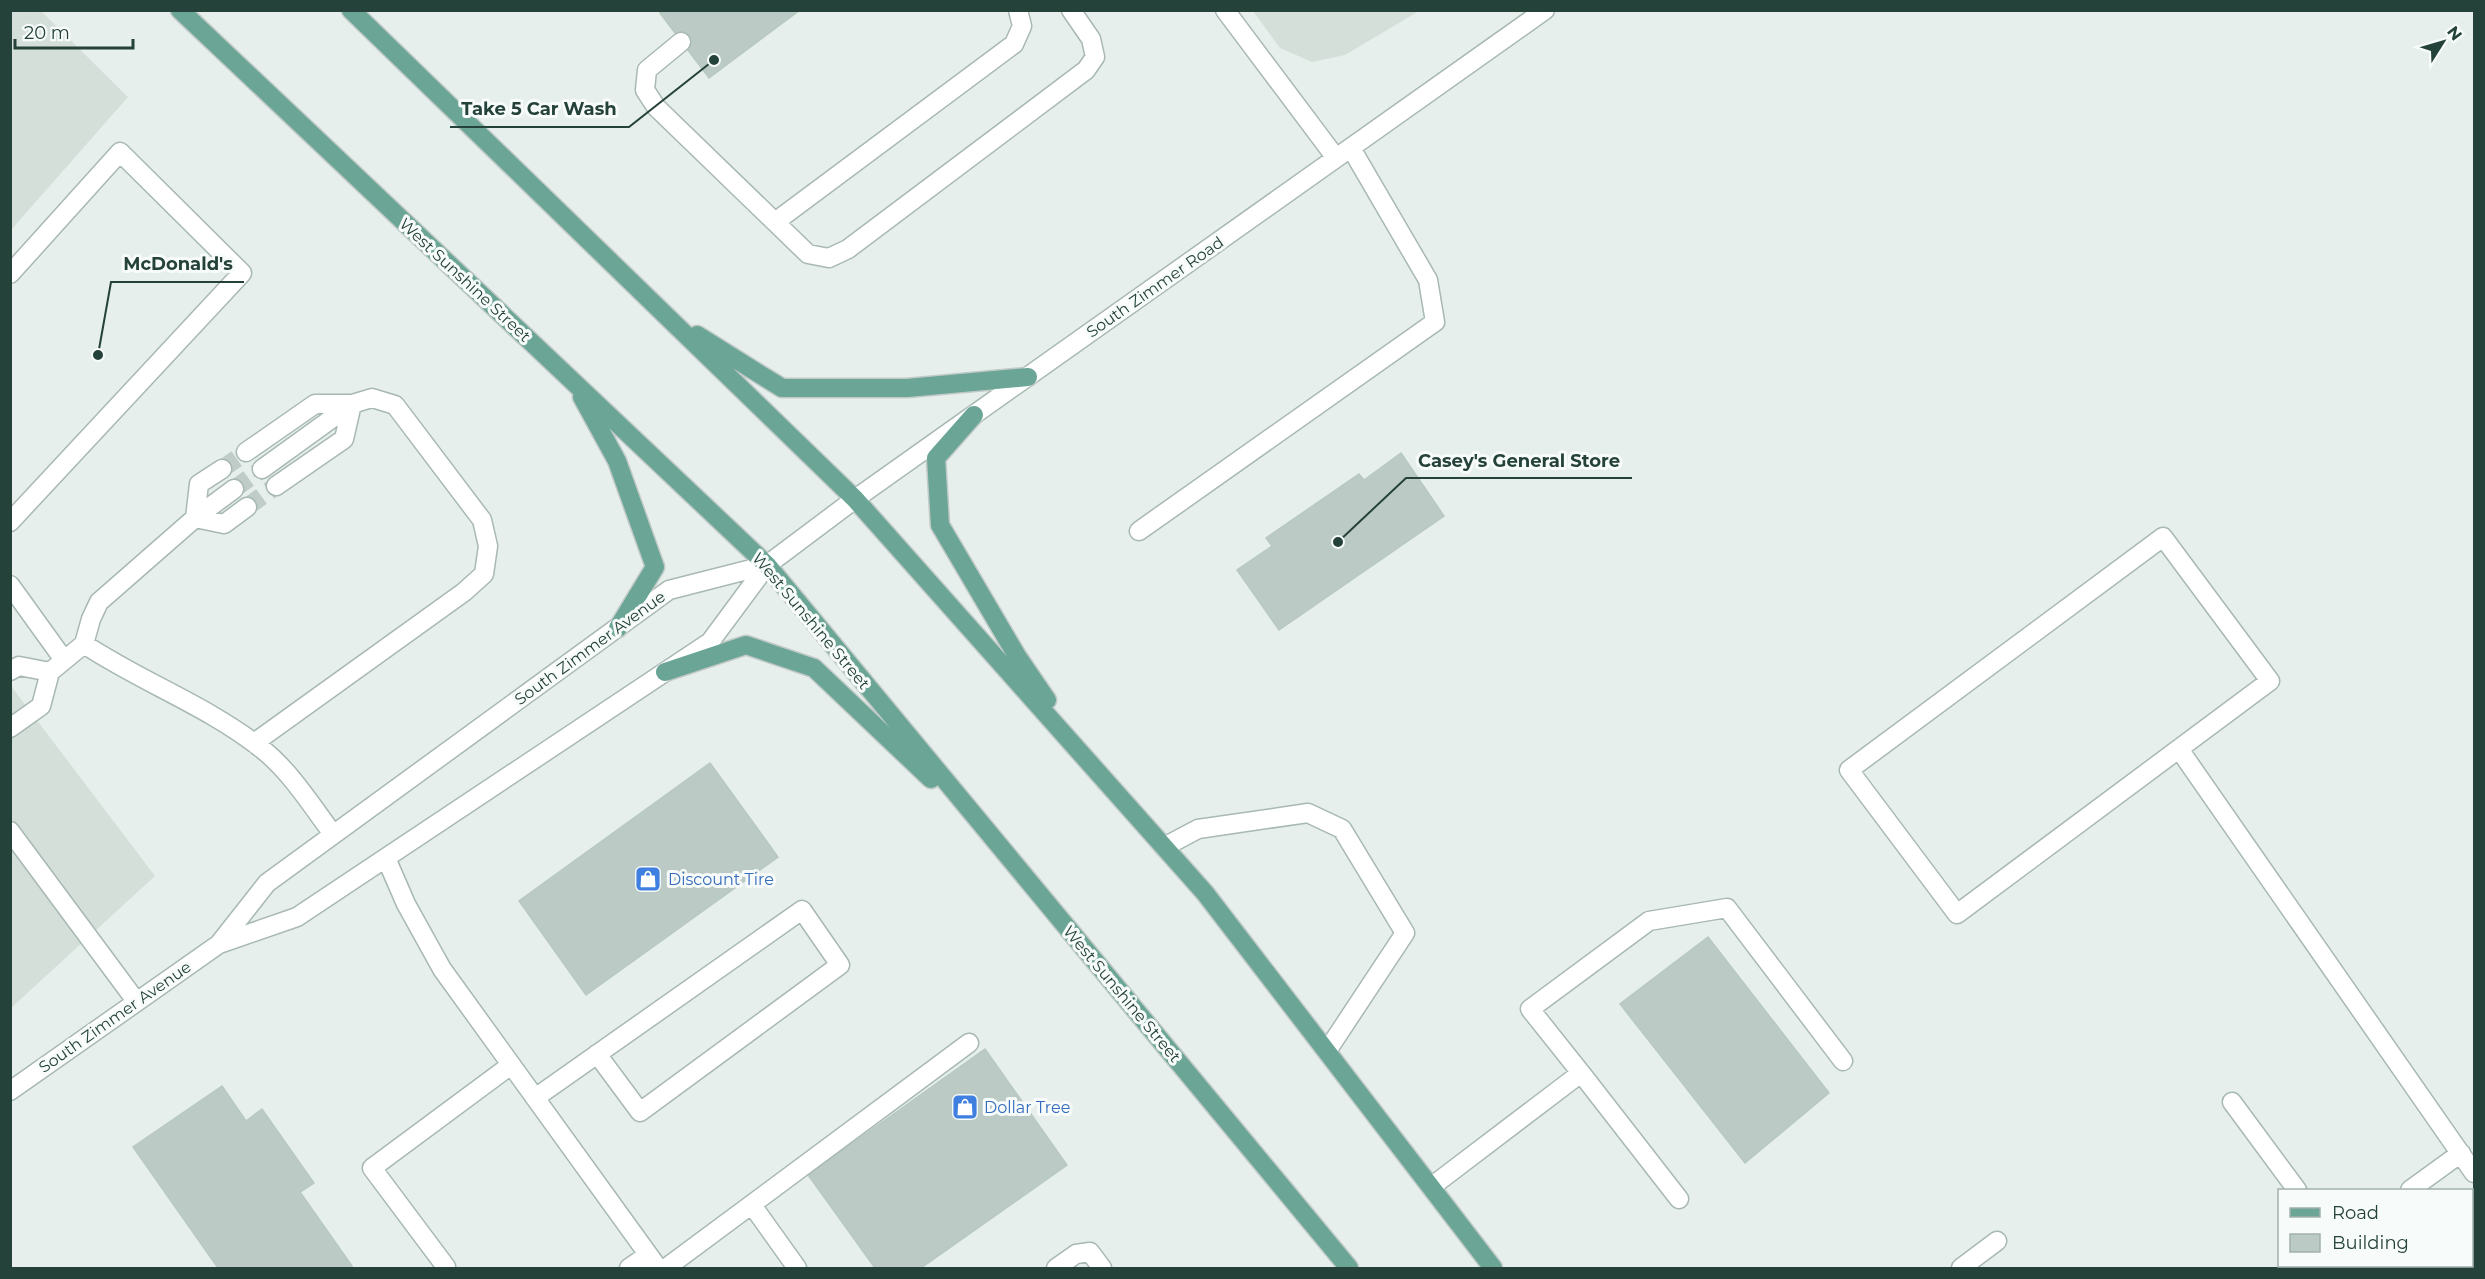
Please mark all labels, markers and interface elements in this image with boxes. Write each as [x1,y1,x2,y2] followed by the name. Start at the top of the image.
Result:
[15,12,134,50] scale bar
[2413,12,2473,72] north arrow
[24,22,70,44] text: 20 m
[2443,22,2466,44] text: N
[450,91,629,127] callout: Take 5 Car Wash
[461,98,617,120] text: Take 5 Car Wash
[395,214,535,346] street label: West Sunshine Street
[1083,232,1227,342] street label: South Zimmer Road
[111,246,244,282] callout: McDonald's
[123,253,233,275] text: McDonald's
[1406,442,1632,478] callout: Casey's General Store
[1418,450,1620,472] text: Casey's General Store
[748,549,874,694] street label: West Sunshine Street
[511,587,669,709] street label: South Zimmer Avenue
[633,864,663,894] shop icon: Discount Tire
[668,870,774,889] place label: Discount Tire
[1059,922,1185,1067] street label: West Sunshine Street
[35,957,195,1077] street label: South Zimmer Avenue
[950,1092,980,1122] shop icon: Dollar Tree
[984,1098,1070,1117] place label: Dollar Tree
[2278,1189,2473,1267] legend
[2332,1202,2379,1224] text: Road
[2332,1232,2409,1254] text: Building

